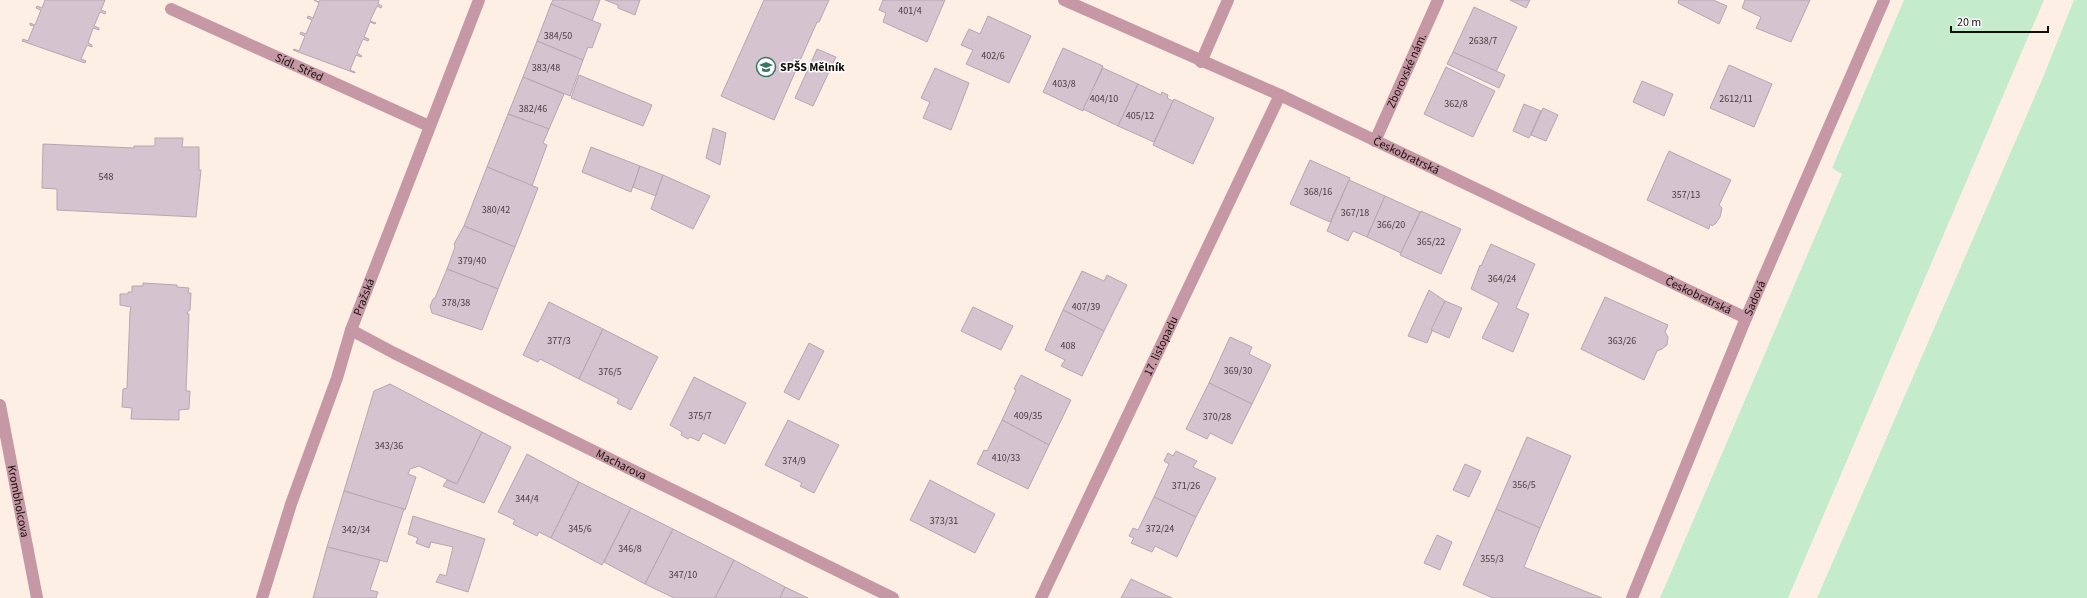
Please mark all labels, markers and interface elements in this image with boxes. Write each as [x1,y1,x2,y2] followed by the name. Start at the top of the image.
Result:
[898,4,922,18] house number: 401/4
[1951,8,2048,34] scale bar
[1957,14,1981,31] text: 20 m
[544,29,572,43] house number: 384/50
[1382,30,1431,111] street label: Zborovské nám.
[1469,34,1497,48] house number: 2638/7
[273,49,326,86] street label: Sídl. Střed
[981,49,1005,63] house number: 402/6
[755,56,777,78] school or university icon: SPŠS Mělník
[780,59,845,76] place label: SPŠS Mělník
[532,61,560,75] house number: 383/48
[1052,77,1076,91] house number: 403/8
[1090,92,1118,106] house number: 404/10
[1719,92,1753,106] house number: 2612/11
[1444,97,1468,111] house number: 362/8
[519,102,547,116] house number: 382/46
[1126,109,1154,123] house number: 405/12
[1370,132,1442,179] street label: Českobratrská
[99,170,113,184] house number: 548
[1304,185,1332,199] house number: 368/16
[1672,188,1700,202] house number: 357/13
[482,203,510,217] house number: 380/42
[1341,206,1369,220] house number: 367/18
[1377,218,1405,232] house number: 366/20
[1417,235,1445,249] house number: 365/22
[458,254,486,268] house number: 379/40
[1488,272,1516,286] house number: 364/24
[1663,272,1735,318] street label: Českobratrská
[349,276,379,318] street label: Pražská
[1739,278,1770,318] street label: Sadová
[442,296,470,310] house number: 378/38
[1072,300,1100,314] house number: 407/39
[1139,313,1182,379] street label: 17. listopadu
[547,334,571,348] house number: 377/3
[1608,334,1636,348] house number: 363/26
[1061,339,1075,353] house number: 408
[1224,364,1252,378] house number: 369/30
[598,365,622,379] house number: 376/5
[688,409,712,423] house number: 375/7
[1014,409,1042,423] house number: 409/35
[1203,410,1231,424] house number: 370/28
[375,439,403,453] house number: 343/36
[593,445,650,484] street label: Macharova
[992,451,1020,465] house number: 410/33
[782,454,806,468] house number: 374/9
[3,464,34,539] street label: Krombholcova
[1512,478,1536,492] house number: 356/5
[1172,479,1200,493] house number: 371/26
[515,492,539,506] house number: 344/4
[930,514,958,528] house number: 373/31
[568,522,592,536] house number: 345/6
[1146,522,1174,536] house number: 372/24
[342,523,370,537] house number: 342/34
[618,542,642,556] house number: 346/8
[1480,552,1504,566] house number: 355/3
[669,568,697,582] house number: 347/10

